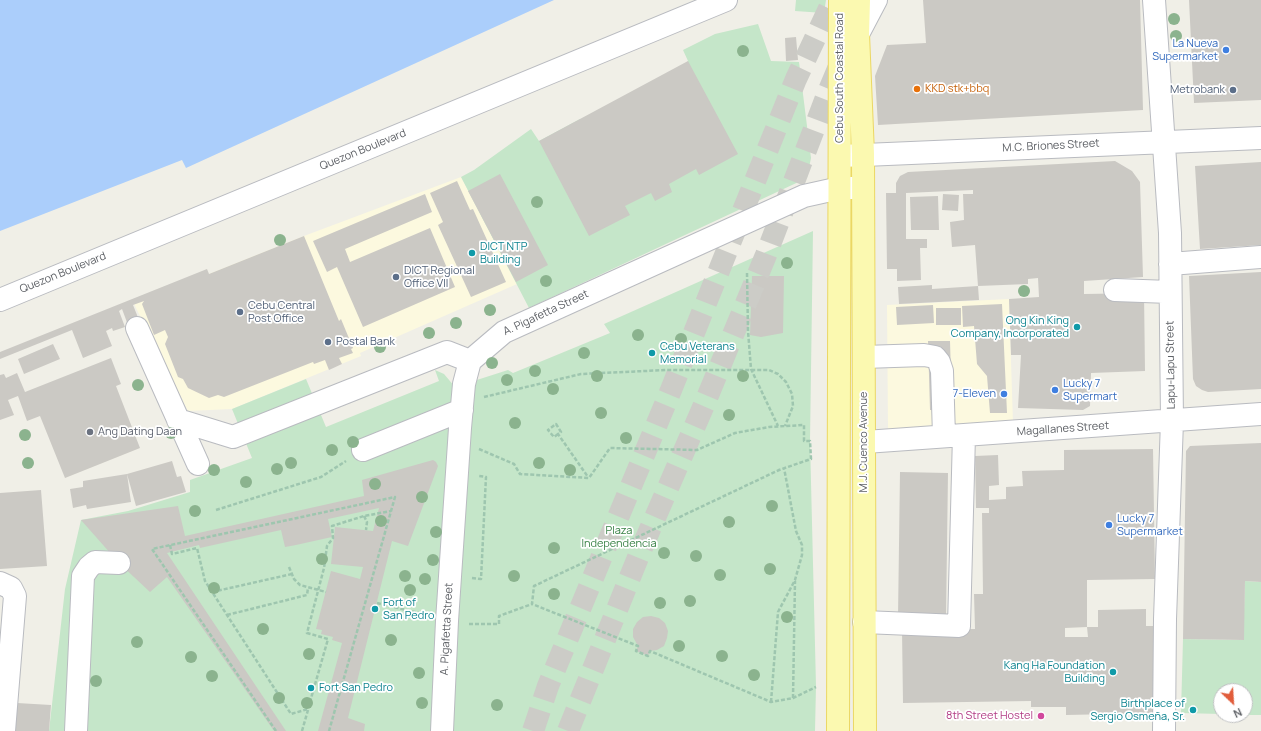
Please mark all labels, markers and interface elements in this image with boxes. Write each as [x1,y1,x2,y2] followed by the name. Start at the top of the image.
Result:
[833,13,847,143] street label: Cebu South Coastal Road
[1152,37,1218,63] place label: La Nueva Supermarket
[1221,45,1231,55] marker: La Nueva Supermarket
[925,82,989,96] place label: KKD stk+bbq
[1170,83,1225,97] place label: Metrobank
[912,84,922,94] marker: KKD stk+bbq
[1228,85,1238,95] marker: Metrobank
[318,127,408,173] street label: Quezon Boulevard
[1002,137,1100,155] street label: M.C. Briones Street
[480,240,527,266] place label: DICT NTP Building
[467,248,477,258] marker: DICT NTP Building
[18,250,108,296] street label: Quezon Boulevard
[404,264,475,290] place label: DICT Regional Office VII
[391,272,401,282] marker: DICT Regional Office VII
[501,287,591,339] street label: A. Pigafetta Street
[248,299,315,325] place label: Cebu Central Post Office
[235,307,245,317] marker: Cebu Central Post Office
[951,314,1069,340] place label: Ong Kin King Company, Incorporated
[1164,321,1178,409] street label: Lapu-Lapu Street
[1072,322,1082,332] marker: Ong Kin King Company, Incorporated
[336,335,395,349] place label: Postal Bank
[323,337,333,347] marker: Postal Bank
[660,340,735,366] place label: Cebu Veterans Memorial
[647,348,657,358] marker: Cebu Veterans Memorial
[1063,377,1117,403] place label: Lucky 7 Supermart
[1050,385,1060,395] marker: Lucky 7 Supermart
[953,387,996,401] place label: 7-Eleven
[999,389,1009,399] marker: 7-Eleven
[857,391,871,493] street label: M.J. Cuenco Avenue
[1016,419,1110,439] street label: Magallanes Street
[98,425,182,439] place label: Ang Dating Daan
[85,427,95,437] marker: Ang Dating Daan
[1117,512,1183,538] place label: Lucky 7 Supermarket
[1104,520,1114,530] marker: Lucky 7 Supermarket
[581,524,657,550] park label: Plaza Independencia
[438,582,456,676] street label: A. Pigafetta Street
[383,596,435,622] place label: Fort of San Pedro
[370,604,380,614] marker: Fort of San Pedro
[1004,659,1105,685] place label: Kang Ha Foundation Building
[1108,667,1118,677] marker: Kang Ha Foundation Building
[319,681,393,695] place label: Fort San Pedro
[306,683,316,693] marker: Fort San Pedro
[1213,683,1253,723] north arrow
[1090,697,1185,723] place label: Birthplace of Sergio Osmeña, Sr.
[1188,705,1198,715] marker: Birthplace of Sergio Osmeña, Sr.
[1231,705,1245,722] text: N
[946,709,1033,723] place label: 8th Street Hostel
[1036,711,1046,721] marker: 8th Street Hostel

